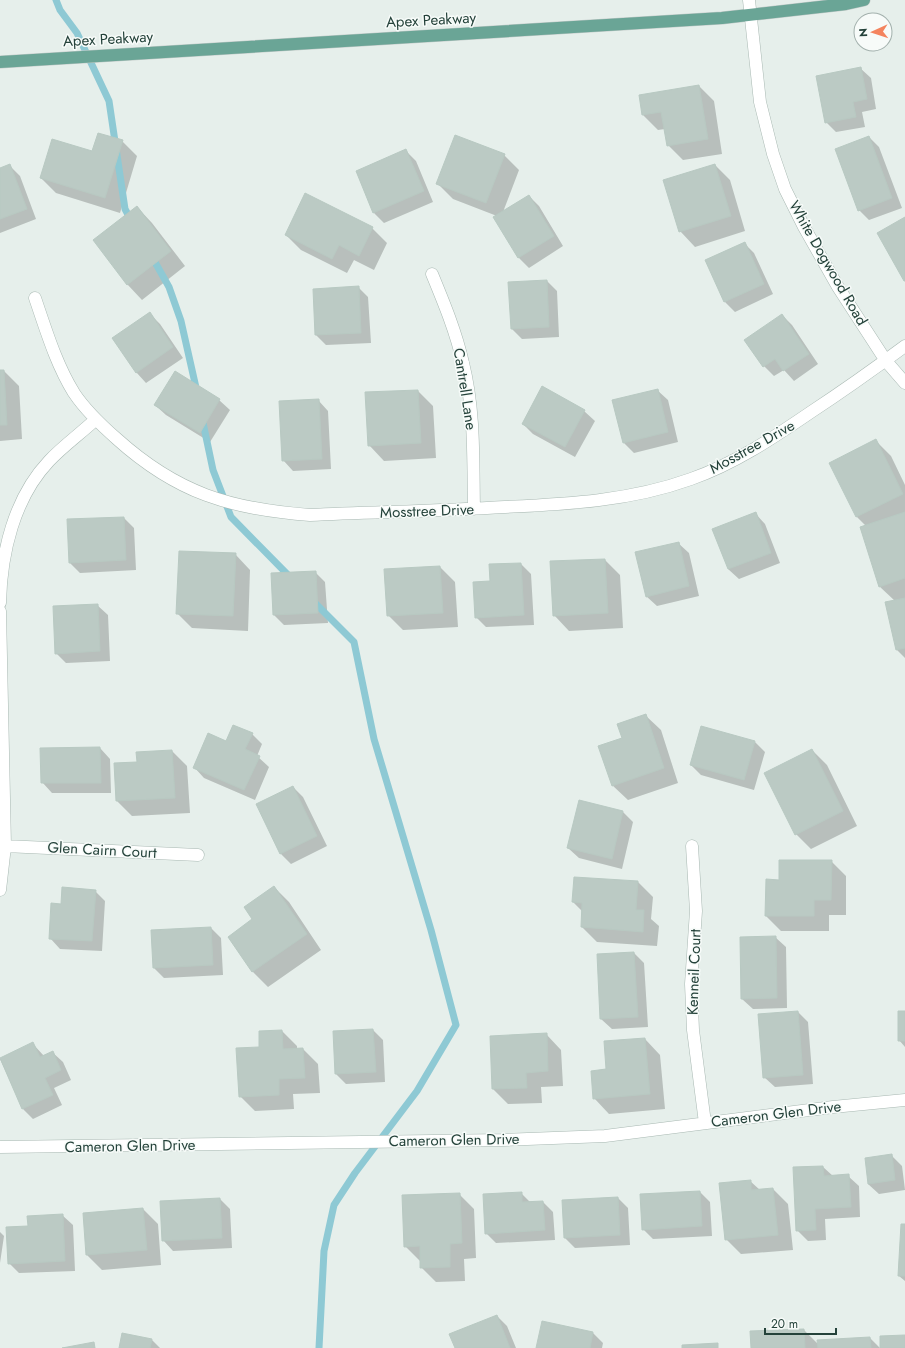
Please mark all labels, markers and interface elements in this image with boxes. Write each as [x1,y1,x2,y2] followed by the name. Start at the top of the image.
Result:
[385,7,477,33] street label: Apex Peakway
[853,12,893,52] north arrow
[62,26,154,52] street label: Apex Peakway
[855,28,871,37] text: N
[783,196,873,330] street label: White Dogwood Road
[448,346,482,432] street label: Cantrell Lane
[705,414,799,479] street label: Mosstree Drive
[380,498,475,524] street label: Mosstree Drive
[47,836,157,864] street label: Glen Cairn Court
[682,928,707,1015] street label: Kenneil Court
[710,1095,843,1133] street label: Cameron Glen Drive
[388,1128,520,1152] street label: Cameron Glen Drive
[64,1134,196,1158] street label: Cameron Glen Drive
[765,1310,836,1336] scale bar
[771,1315,798,1333] text: 20 m

